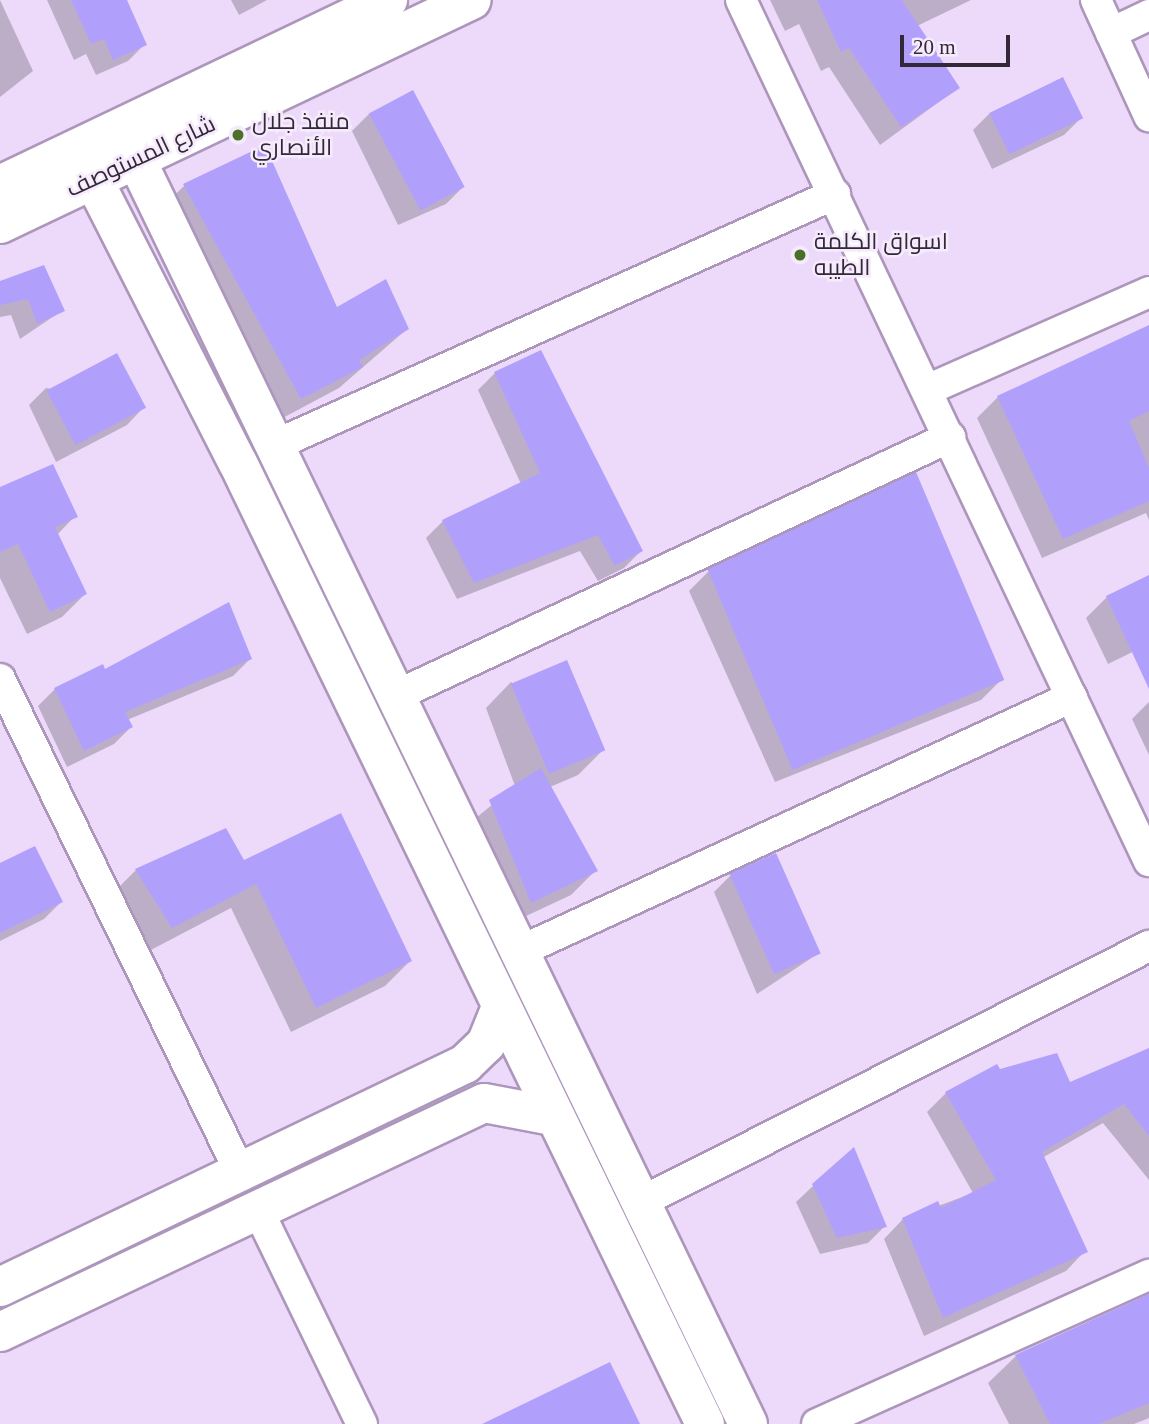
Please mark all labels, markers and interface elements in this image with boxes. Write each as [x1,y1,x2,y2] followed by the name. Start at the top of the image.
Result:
[904,21,1014,65] scale bar
[913,35,956,59] text: 20 m
[252,108,350,162] place label: منفذ جلال الأنصاري
[62,110,220,204] street label: شارع المستوصف
[230,127,246,143] marker: منفذ جلال الأنصاري
[814,228,948,282] place label: اسواق الكلمة الطيبه
[792,247,808,263] marker: اسواق الكلمة الطيبه

